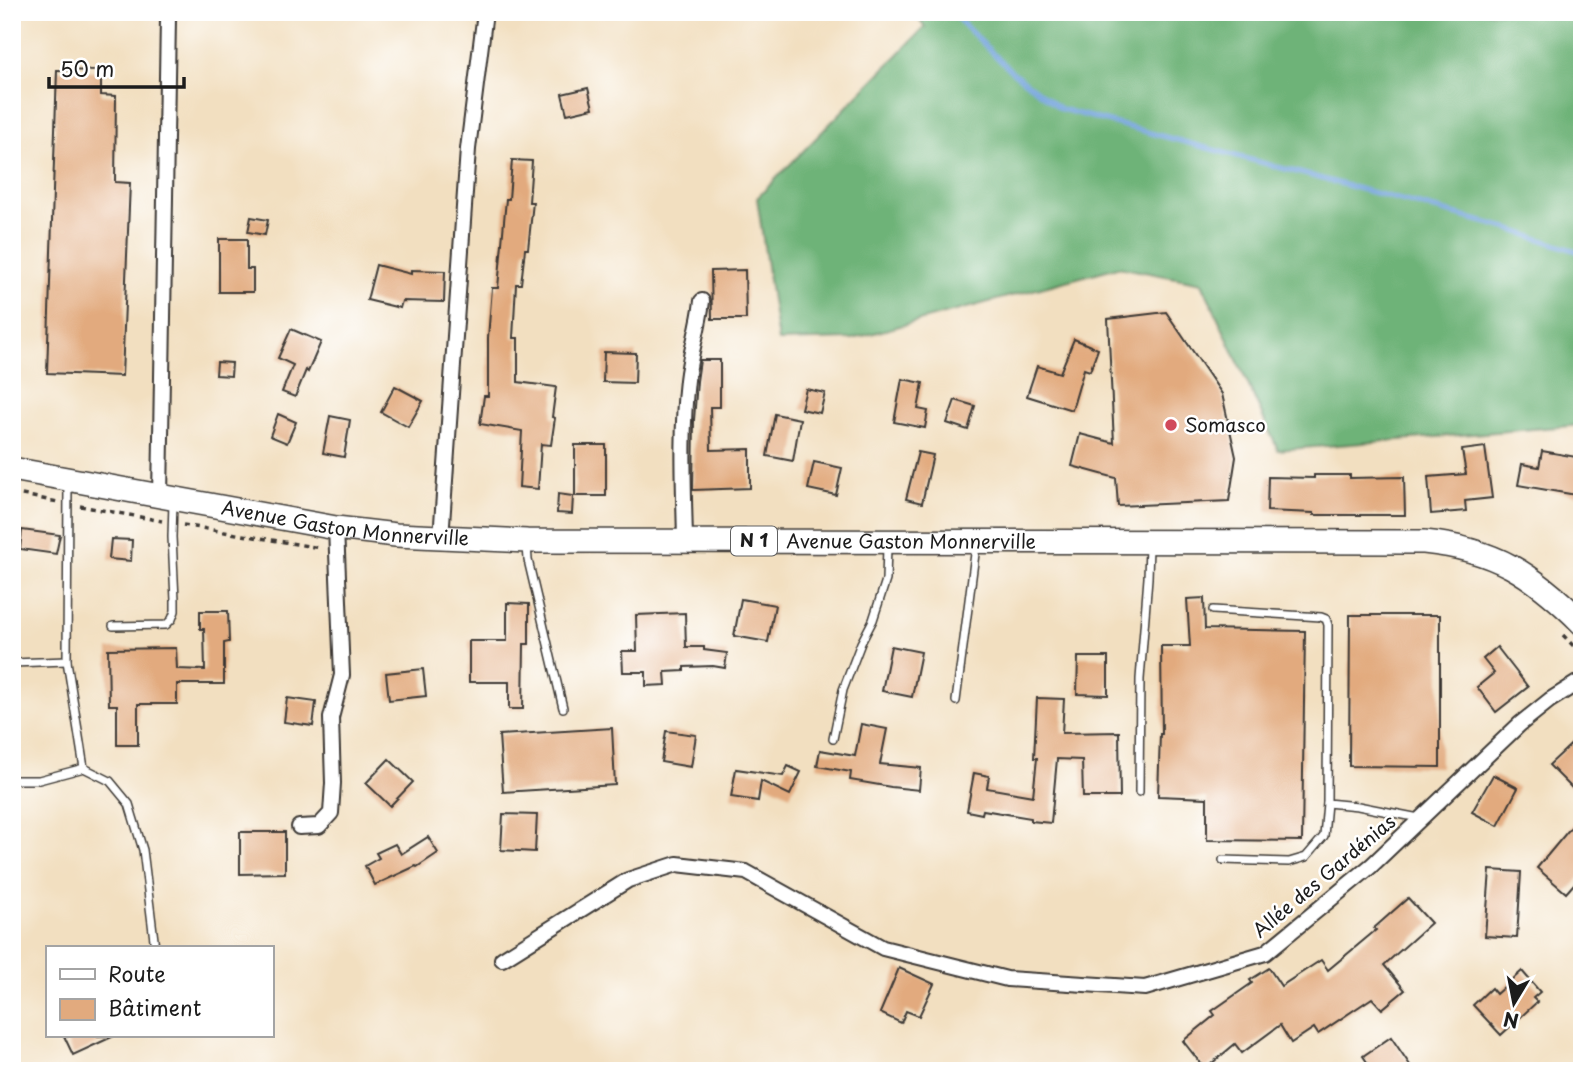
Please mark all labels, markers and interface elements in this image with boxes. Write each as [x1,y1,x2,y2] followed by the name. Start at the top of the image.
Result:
[49,46,184,90] scale bar
[60,52,114,84] text: 50 m
[1185,410,1266,438] place label: Somasco
[1163,417,1179,433] marker: Somasco
[219,492,470,551] street label: Avenue Gaston Monnerville
[731,526,777,556] road number: N 1
[786,526,1036,555] street label: Avenue Gaston Monnerville
[1246,807,1401,943] street label: Allée des Gardénias
[46,946,273,1038] legend
[108,957,166,989] text: Route
[1478,968,1548,1038] north arrow
[108,991,201,1023] text: Bâtiment
[1501,1006,1521,1036] text: N

